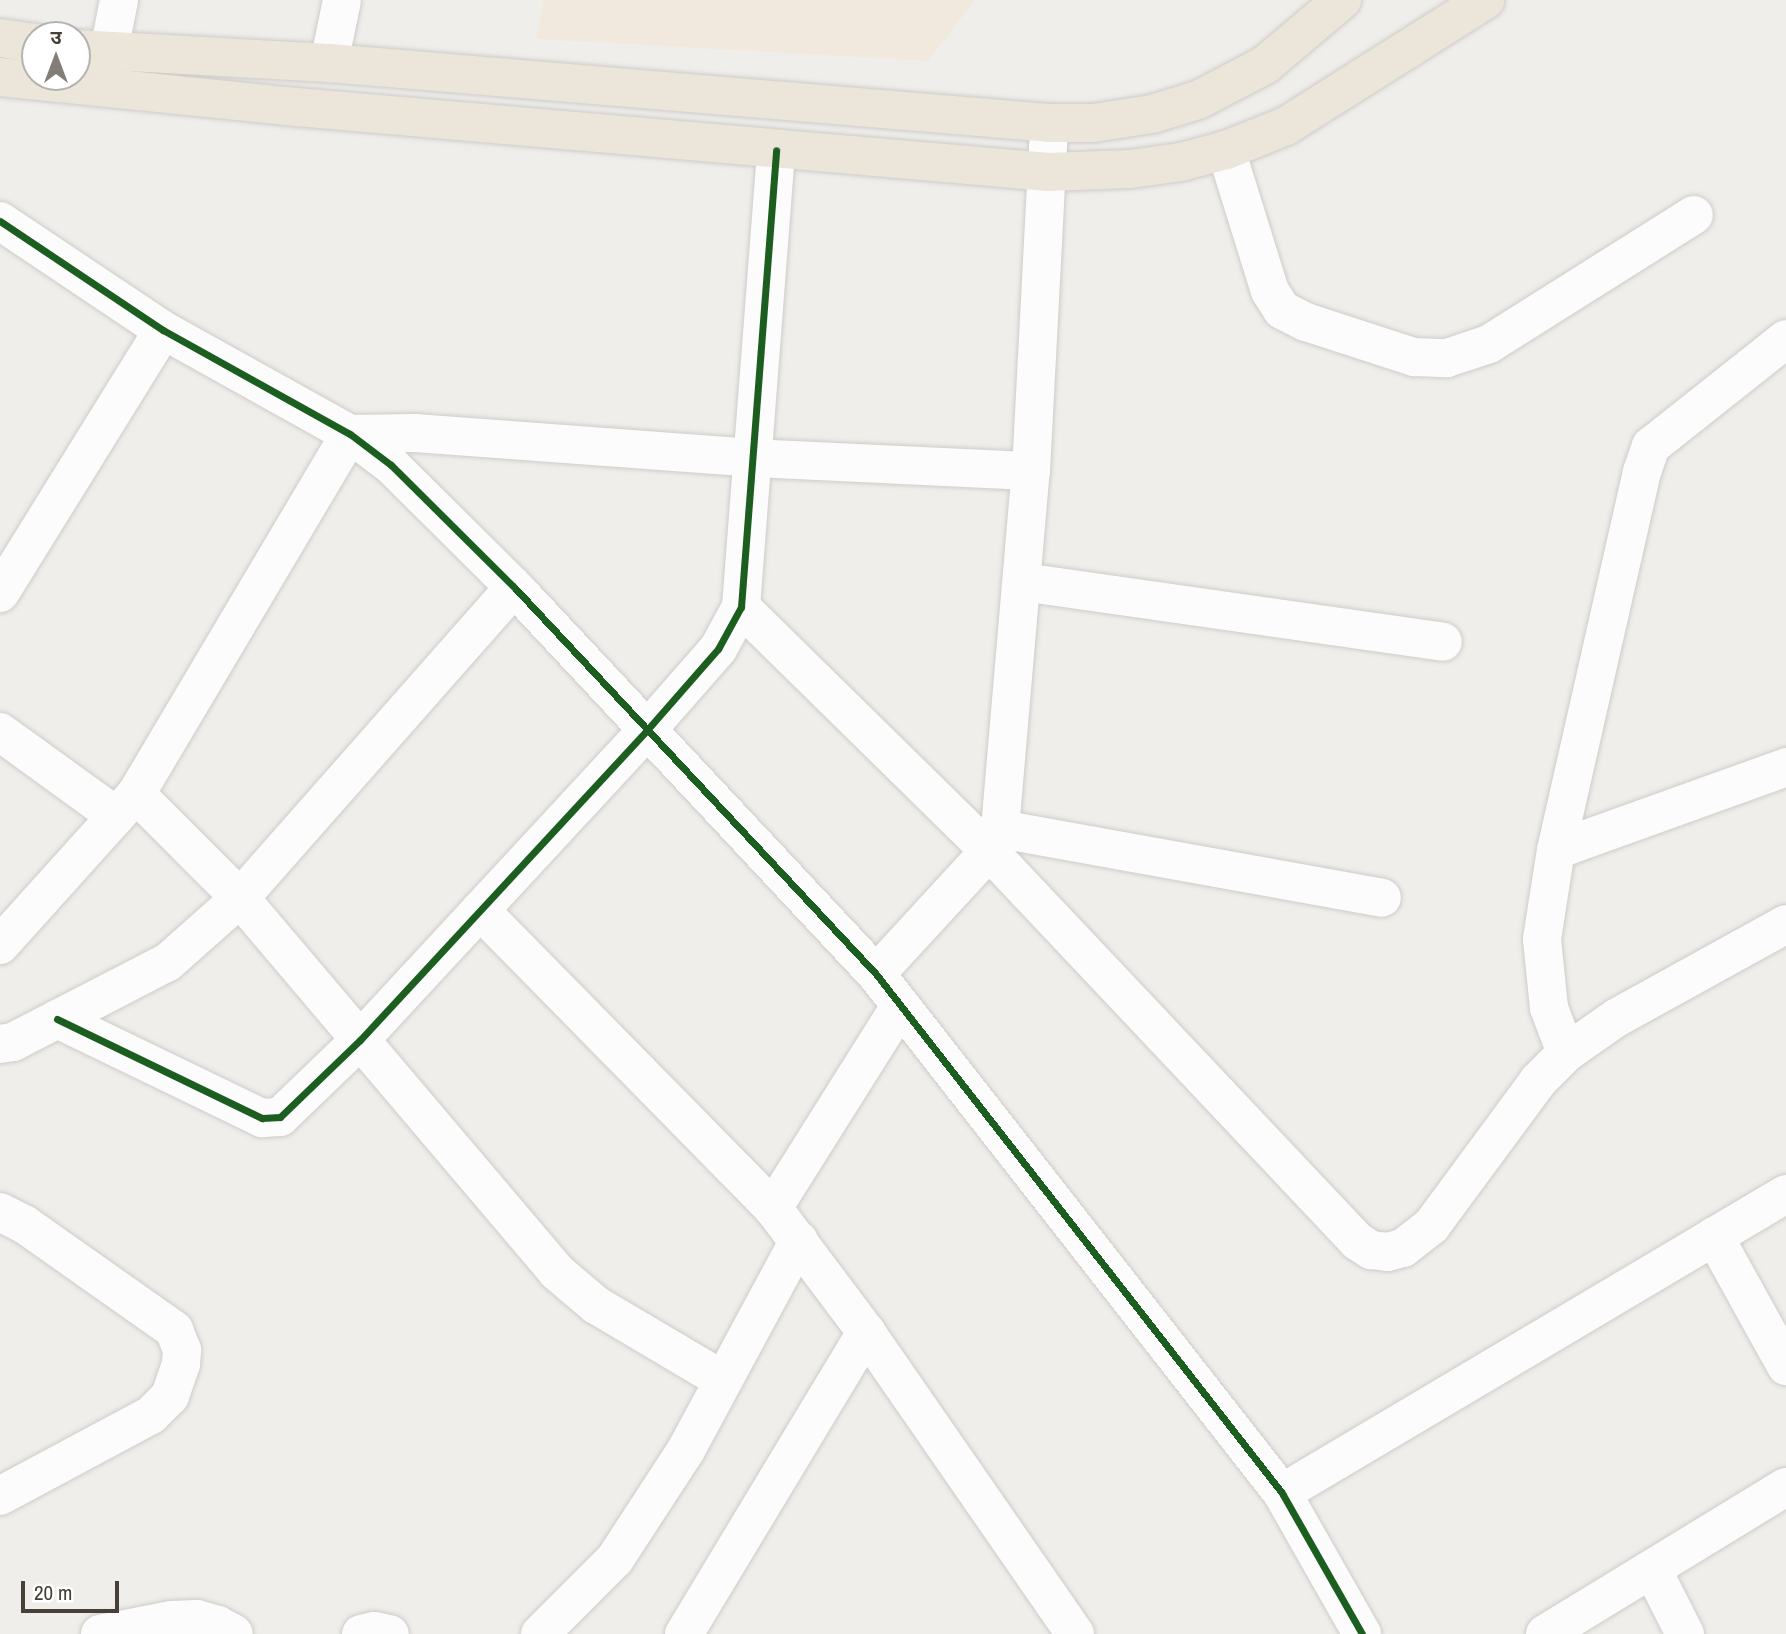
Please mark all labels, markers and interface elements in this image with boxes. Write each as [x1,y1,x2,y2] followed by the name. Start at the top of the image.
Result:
[21,21,91,91] north arrow
[50,24,62,50] text: उ
[24,1568,122,1612] scale bar
[34,1578,72,1607] text: 20 m

